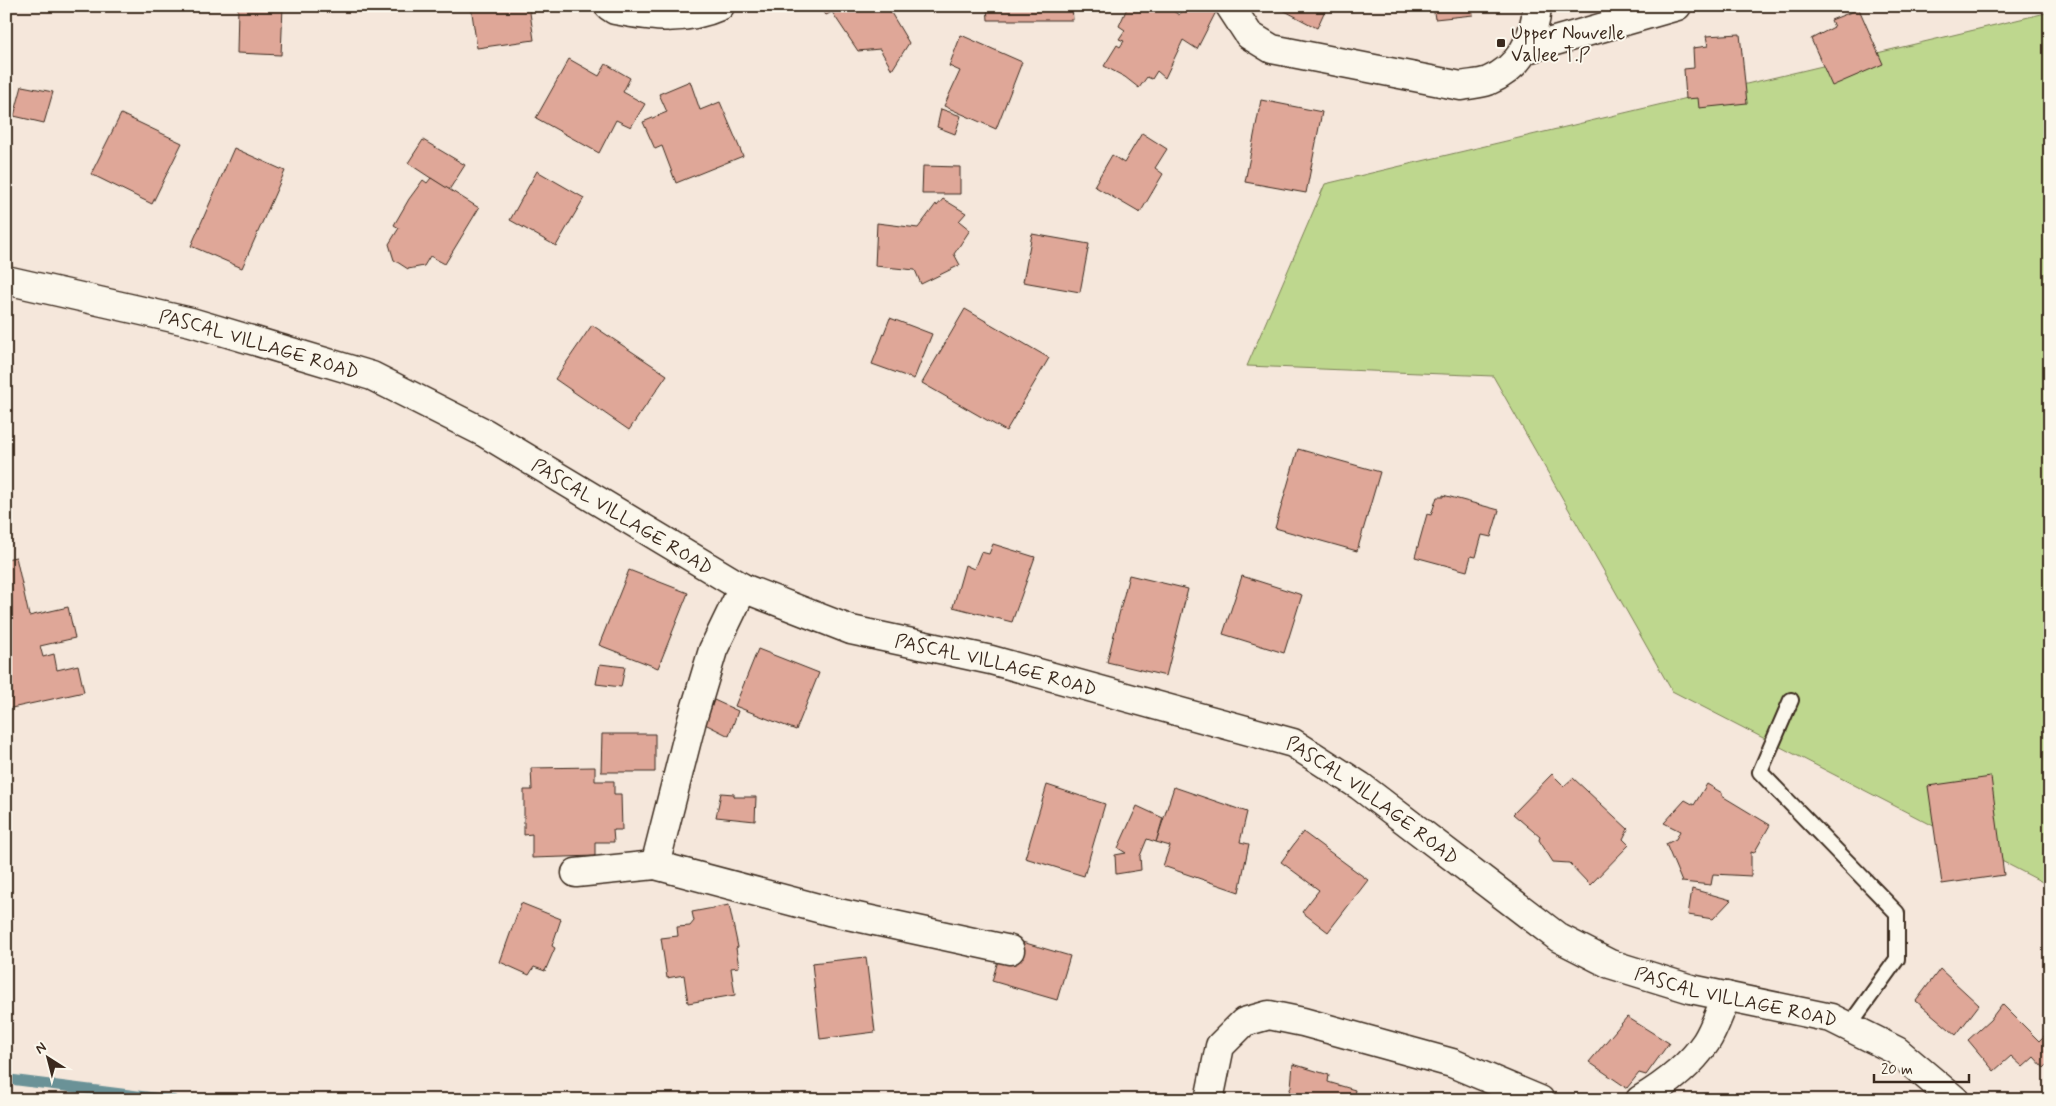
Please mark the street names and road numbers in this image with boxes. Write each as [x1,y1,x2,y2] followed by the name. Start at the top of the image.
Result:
[156,304,362,385] street label: PASCAL VILLAGE ROAD
[527,453,717,581] street label: PASCAL VILLAGE ROAD
[892,629,1099,702] street label: PASCAL VILLAGE ROAD
[1284,731,1463,871] street label: PASCAL VILLAGE ROAD
[1631,961,1839,1033] street label: PASCAL VILLAGE ROAD

